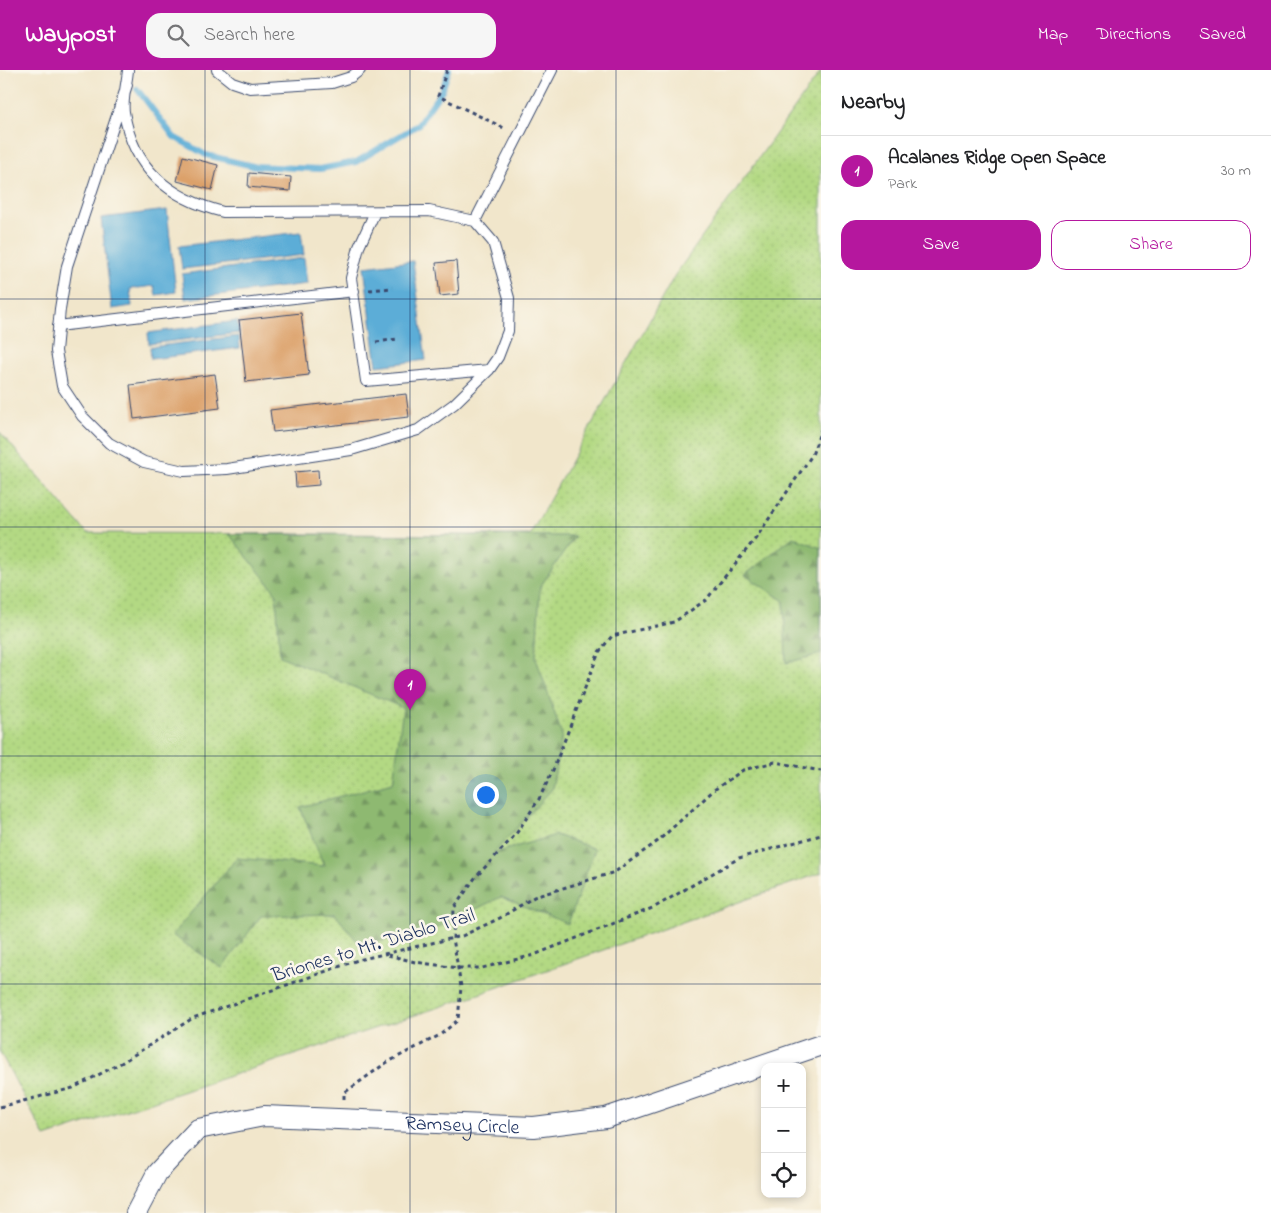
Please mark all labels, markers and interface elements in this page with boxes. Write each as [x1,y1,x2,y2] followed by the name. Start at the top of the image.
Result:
[146,13,496,58] search box
[25,18,116,53] text: Waypost
[164,21,192,49] icon: search
[204,22,295,49] text: Search here
[1038,22,1068,48] text: Map
[1096,22,1171,48] text: Directions
[1199,22,1246,48] text: Saved
[841,88,905,118] text: Nearby
[888,145,1106,172] text: Acalanes Ridge Open Space
[854,159,860,183] text: 1
[1221,159,1251,183] text: 30 m
[888,172,917,196] text: Park
[841,220,1041,270] button: Save
[1051,220,1251,270] button: Share
[394,669,426,710] pin: 1
[473,782,499,808] your location
[268,902,479,991] street label: Briones to Mt. Diablo Trail
[761,1063,806,1198] map controls
[761,1063,806,1108] button: +
[761,1108,806,1153] button: −
[404,1110,520,1143] street label: Ramsey Circle
[761,1153,806,1198] button: locate

